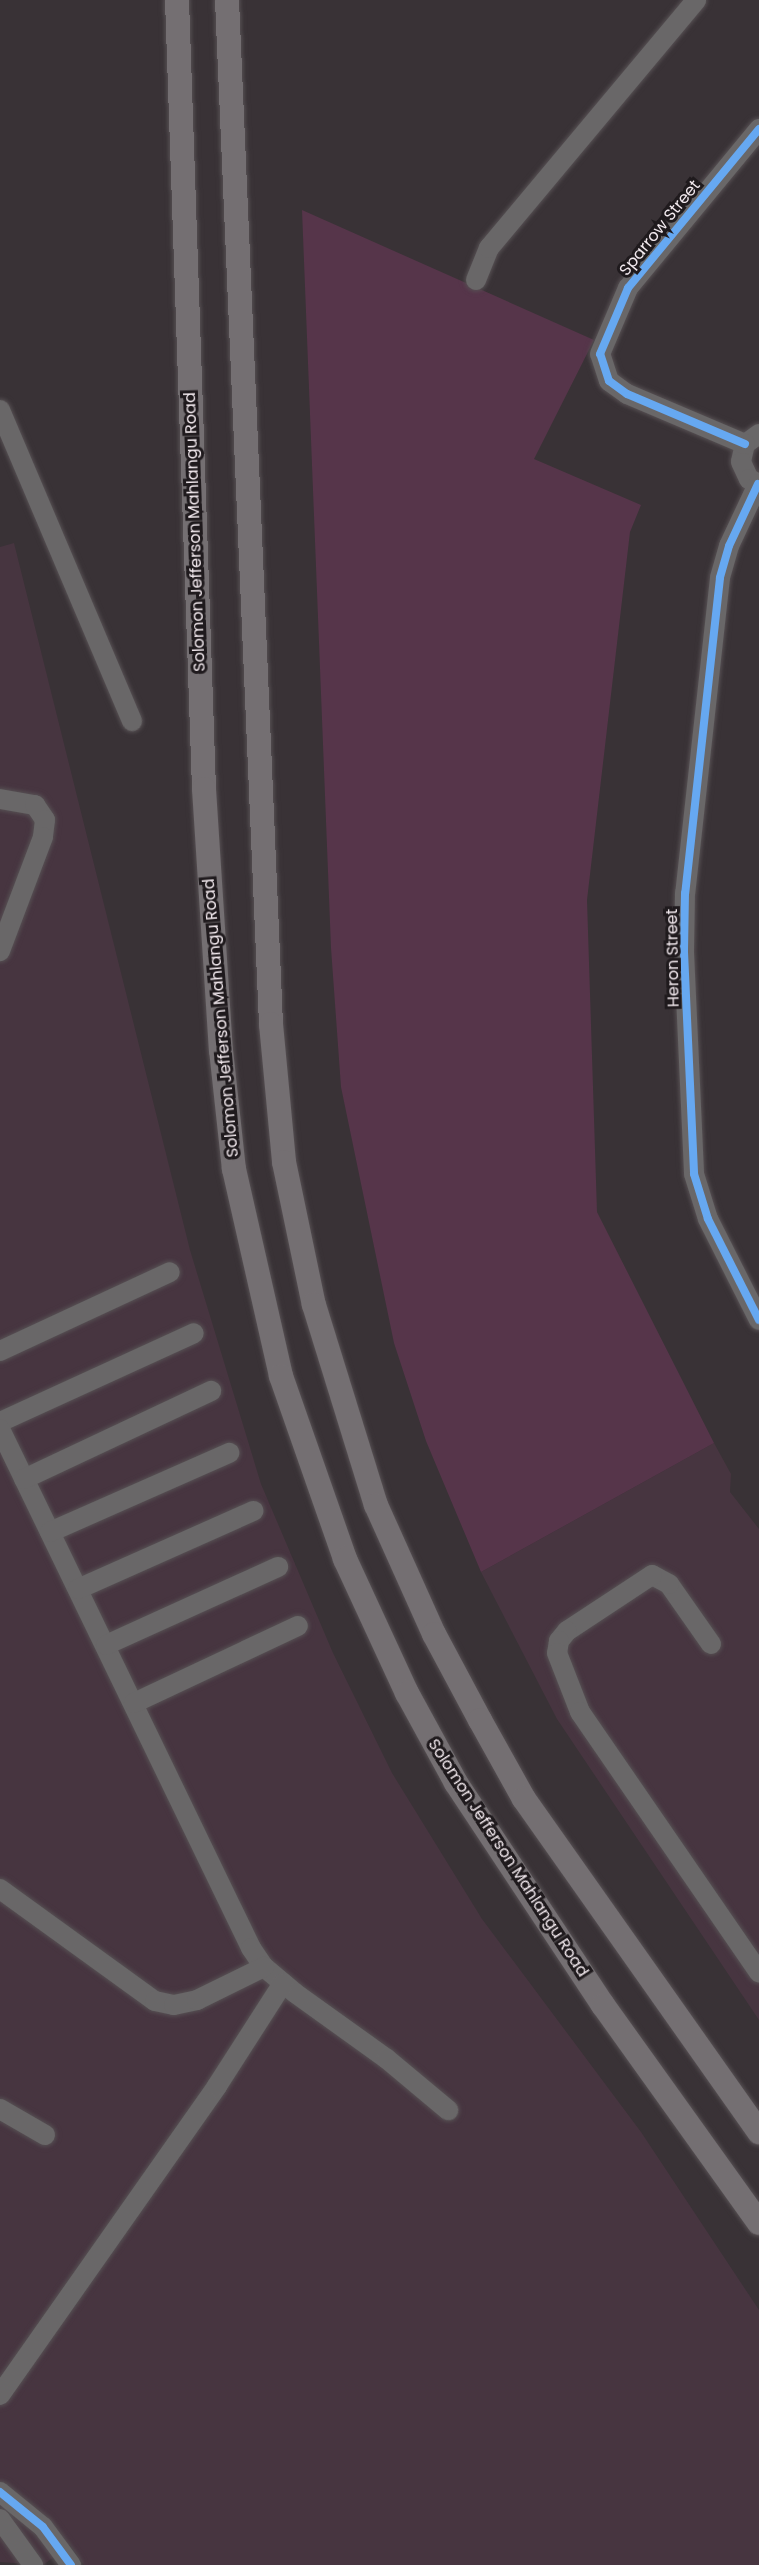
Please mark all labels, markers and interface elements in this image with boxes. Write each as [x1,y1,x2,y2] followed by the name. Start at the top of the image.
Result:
[616,176,704,280] street label: Sparrow Street
[181,392,209,672] street label: Solomon Jefferson Mahlangu Road
[199,878,243,1158] street label: Solomon Jefferson Mahlangu Road
[663,909,683,1007] street label: Heron Street
[424,1735,592,1981] street label: Solomon Jefferson Mahlangu Road

